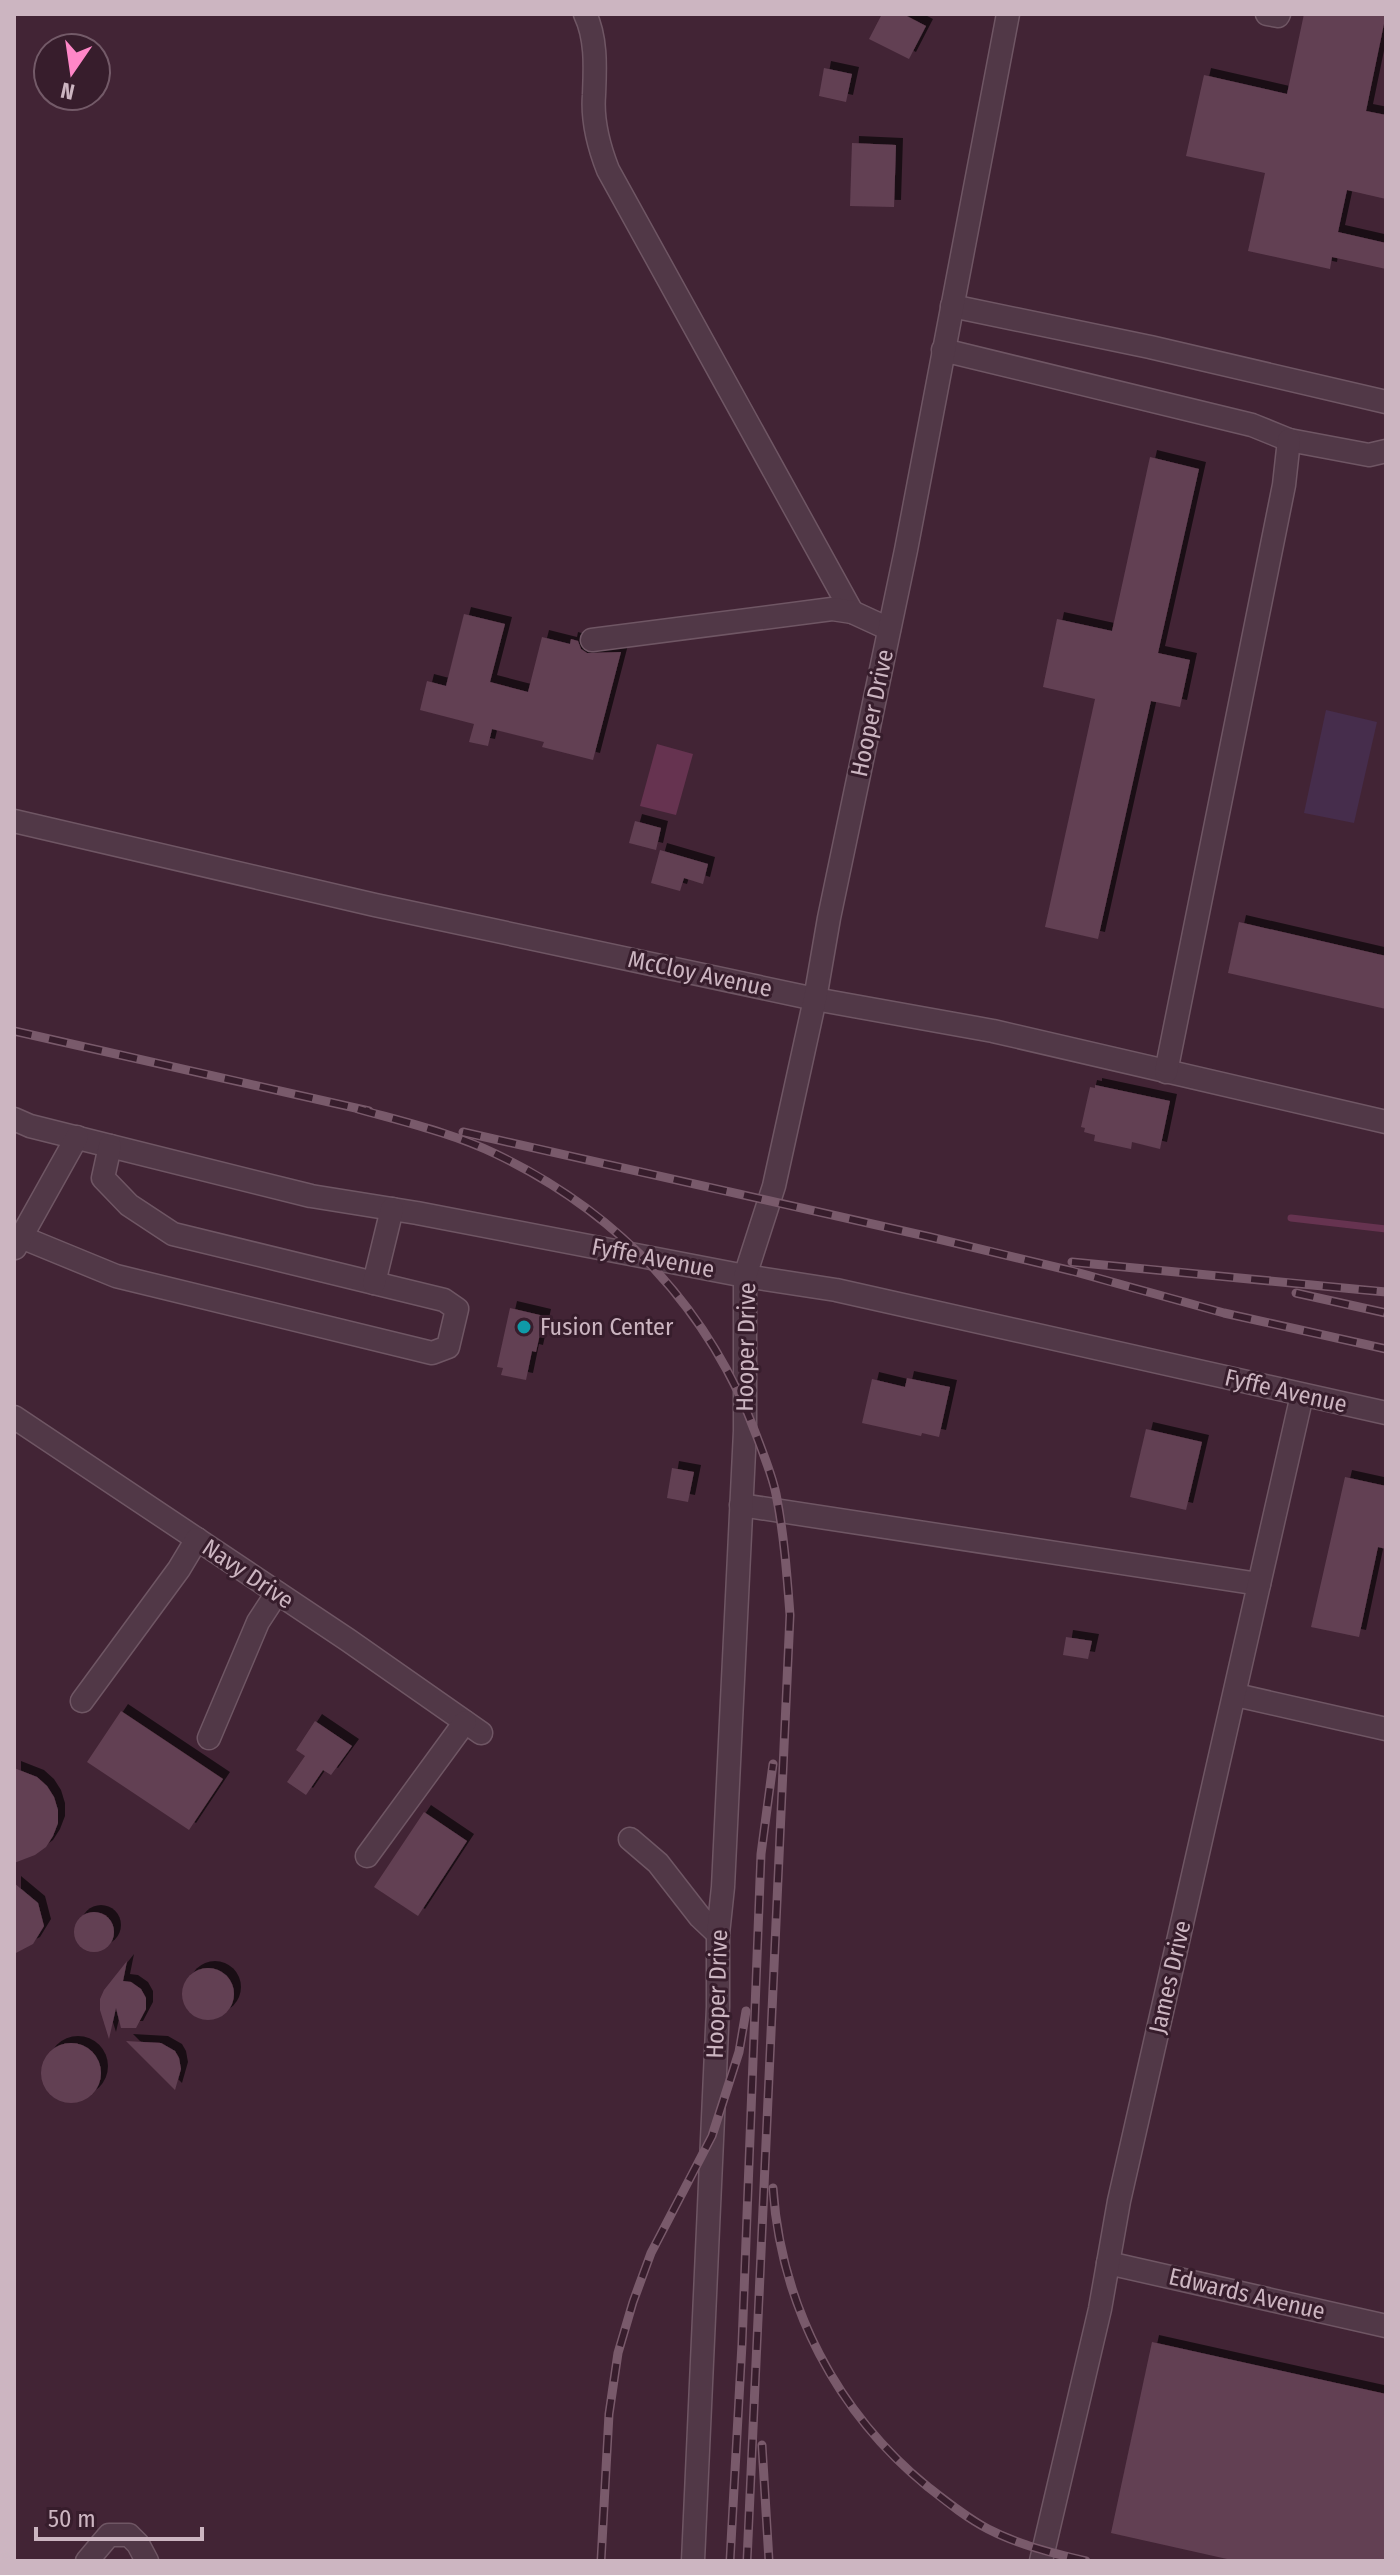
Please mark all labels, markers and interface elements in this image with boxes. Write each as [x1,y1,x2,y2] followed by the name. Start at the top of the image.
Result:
[32,32,112,112] north arrow
[58,76,77,106] text: N
[845,647,899,779] street label: Hooper Drive
[625,945,775,1003] street label: McCloy Avenue
[589,1232,717,1284] street label: Fyffe Avenue
[731,1282,761,1412] street label: Hooper Drive
[540,1313,674,1341] place label: Fusion Center
[515,1318,533,1336] marker: Fusion Center
[1222,1363,1350,1419] street label: Fyffe Avenue
[197,1533,299,1615] street label: Navy Drive
[1143,1918,1197,2036] street label: James Drive
[701,1929,733,2059] street label: Hooper Drive
[1166,2262,1328,2326] street label: Edwards Avenue
[36,2491,202,2541] scale bar
[48,2505,96,2533] text: 50 m

